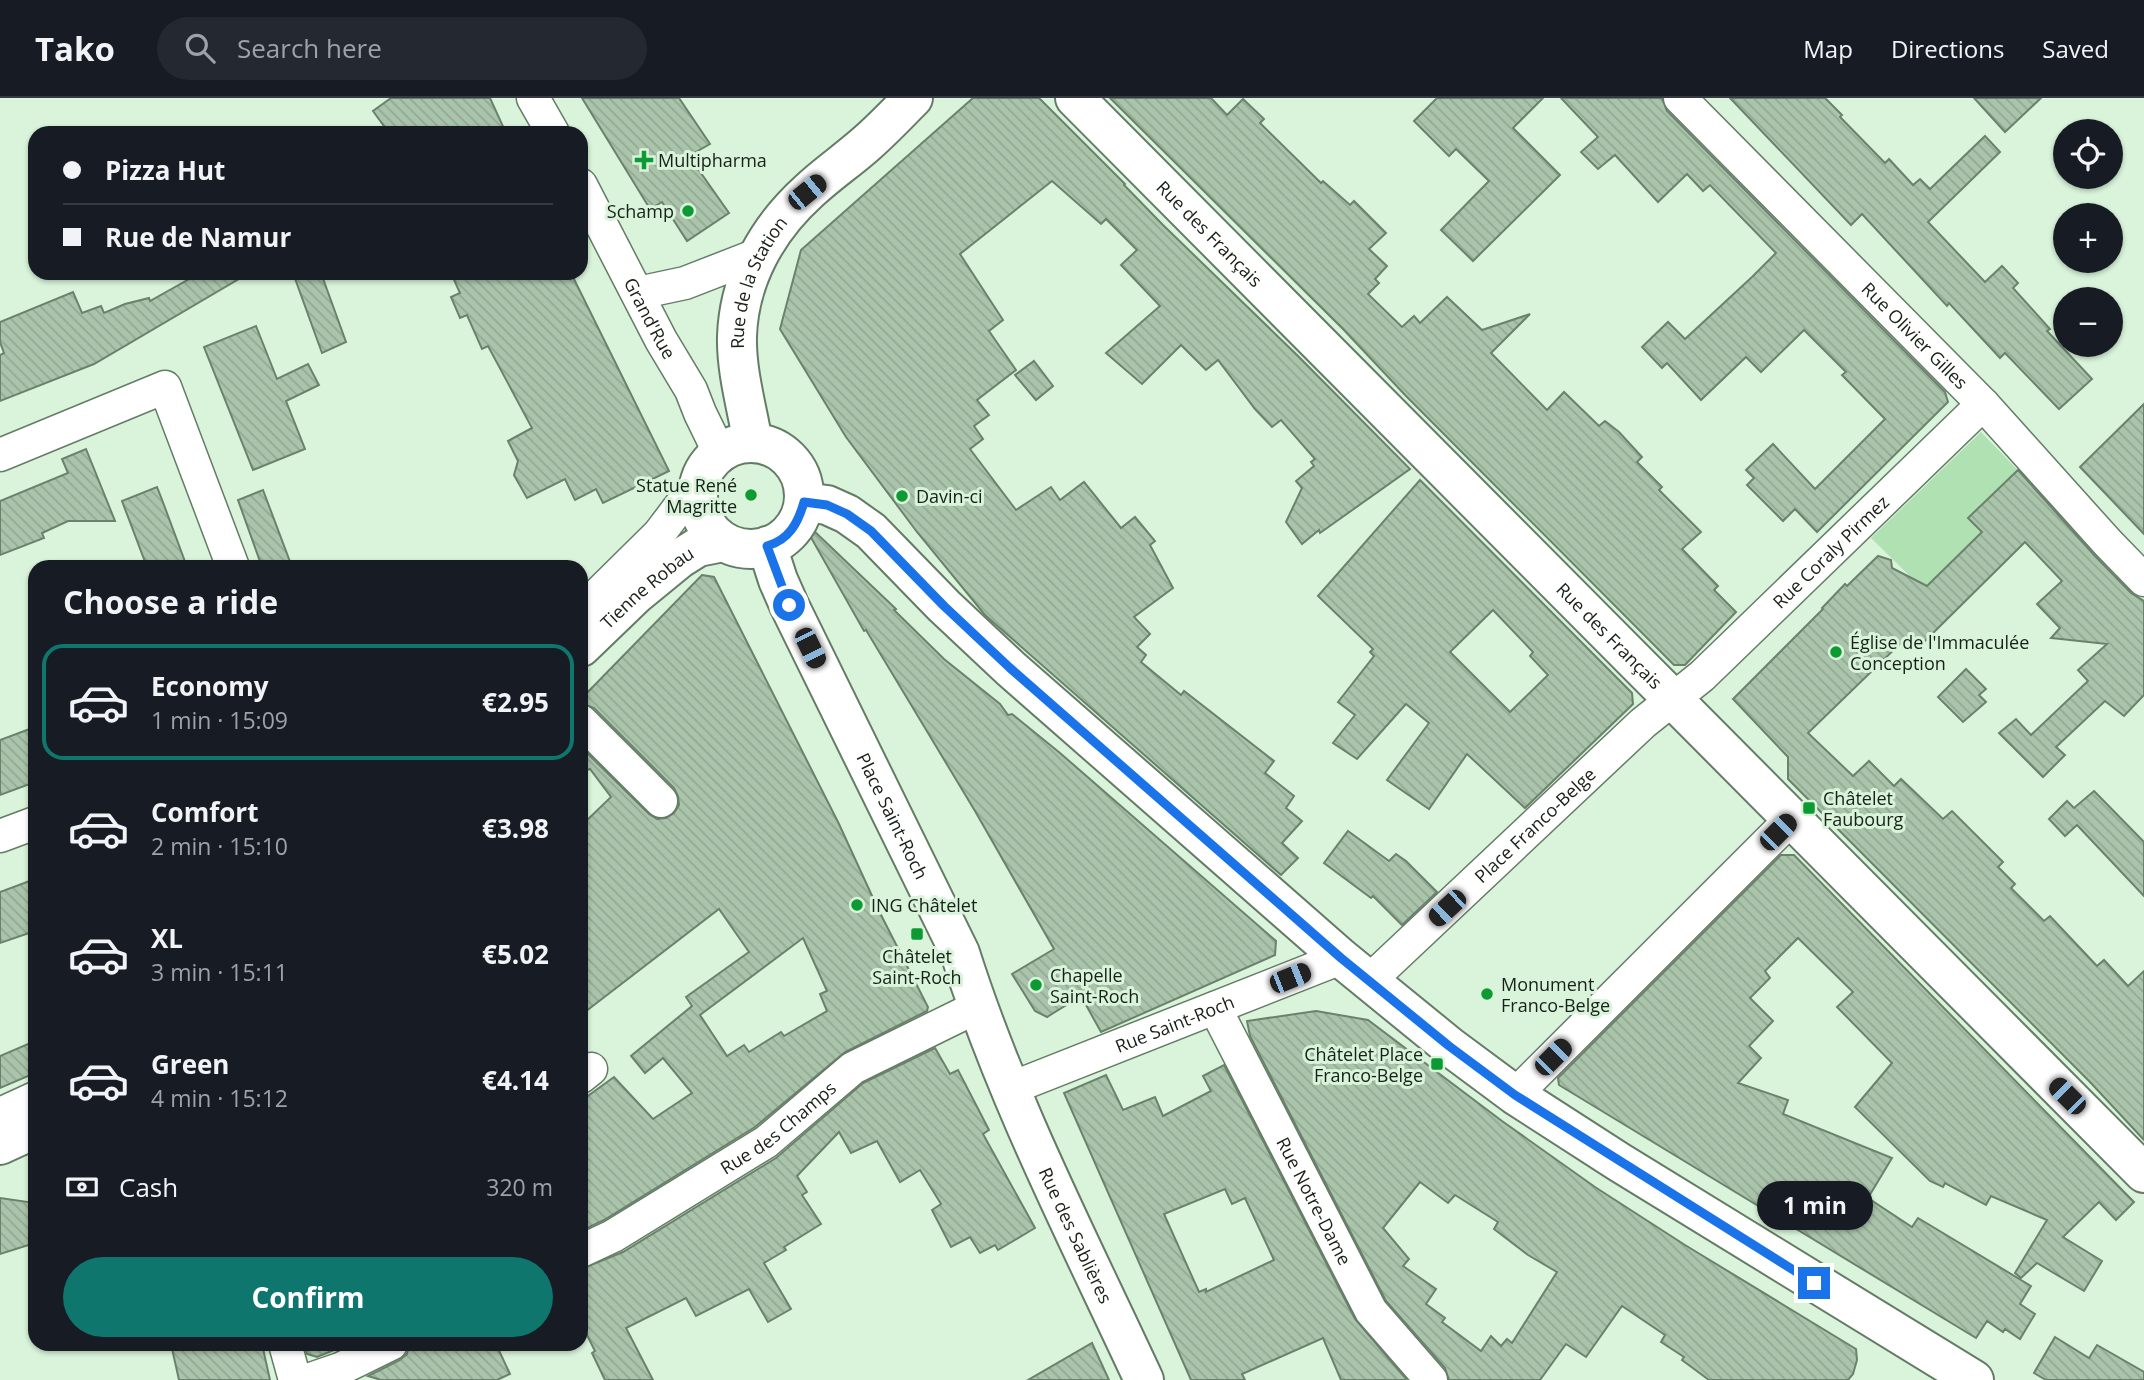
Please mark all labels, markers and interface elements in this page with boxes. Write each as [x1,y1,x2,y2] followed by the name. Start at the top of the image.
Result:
[157,17,647,80] search box
[35,26,115,71] text: Tako
[181,29,219,67] icon: search
[237,30,382,66] text: Search here
[1803,32,1853,65] text: Map
[1891,32,2004,65] text: Directions
[2042,32,2109,65] text: Saved
[2053,119,2123,357] map controls
[2053,119,2123,189] button: locate
[658,148,767,172] place label: Multipharma
[105,152,225,188] text: Pizza Hut
[636,152,652,168] marker: Multipharma
[785,171,830,213] car
[1152,175,1268,292] street label: Rue des Français
[607,199,674,223] place label: Schamp
[680,203,696,219] marker: Schamp
[2053,203,2123,273] button: +
[725,211,792,349] street label: Rue de la Station
[105,219,291,255] text: Rue de Namur
[619,273,682,363] street label: Grand'Rue
[1857,277,1973,394] street label: Rue Olivier Gilles
[2053,287,2123,357] button: −
[636,473,737,518] place label: Statue René Magritte
[916,484,983,508] place label: Davin-ci
[743,487,759,503] marker: Statue René Magritte
[894,488,910,504] marker: Davin-ci
[1767,490,1894,613] street label: Rue Coraly Pirmez
[595,541,698,634] street label: Tienne Robau
[1551,577,1668,694] street label: Rue des Français
[63,580,278,623] text: Choose a ride
[773,589,805,621] route start
[792,625,829,671] car
[1850,630,2029,675] place label: Église de l'Immaculée Conception
[1828,644,1844,660] marker: Église de l'Immaculée Conception
[151,668,269,704] text: Economy
[67,671,130,734] icon: car
[482,684,549,720] text: €2.95
[151,704,288,736] text: 1 min · 15:09
[851,749,934,883] street label: Place Saint-Roch
[1469,762,1600,888] street label: Place Franco-Belge
[1823,786,1904,831] place label: Châtelet Faubourg
[151,794,258,830] text: Comfort
[67,797,130,860] icon: car
[1801,800,1817,816] marker: Châtelet Faubourg
[482,810,549,846] text: €3.98
[1756,810,1801,854] car
[151,830,288,862] text: 2 min · 15:10
[1425,886,1470,930] car
[871,893,977,917] place label: ING Châtelet
[849,897,865,913] marker: ING Châtelet
[151,920,183,956] text: XL
[67,923,130,986] icon: car
[909,926,925,942] marker: Châtelet Saint-Roch
[482,936,549,972] text: €5.02
[872,944,962,989] place label: Châtelet Saint-Roch
[151,956,288,988] text: 3 min · 15:11
[1267,960,1314,996] car
[1050,963,1139,1008] place label: Chapelle Saint-Roch
[1501,972,1610,1017] place label: Monument Franco-Belge
[1028,977,1044,993] marker: Chapelle Saint-Roch
[1479,986,1495,1002] marker: Monument Franco-Belge
[1111,989,1238,1058] street label: Rue Saint-Roch
[1531,1035,1576,1079] car
[1304,1042,1423,1087] place label: Châtelet Place Franco-Belge
[151,1046,229,1082] text: Green
[67,1049,130,1112] icon: car
[1429,1056,1445,1072] marker: Châtelet Place Franco-Belge
[482,1062,549,1098] text: €4.14
[2045,1074,2090,1118] car
[715,1076,841,1179] street label: Rue des Champs
[151,1082,288,1114] text: 4 min · 15:12
[1271,1133,1357,1269] street label: Rue Notre-Dame
[1034,1163,1118,1307] street label: Rue des Sablières
[63,1168,101,1206] icon: cash
[119,1169,178,1205] text: Cash
[486,1171,553,1203] text: 320 m
[1756,1182,1872,1230] callout: 1 min
[1783,1189,1847,1221] text: 1 min
[63,1257,553,1337] button: Confirm
[1798,1267,1830,1299] route end

